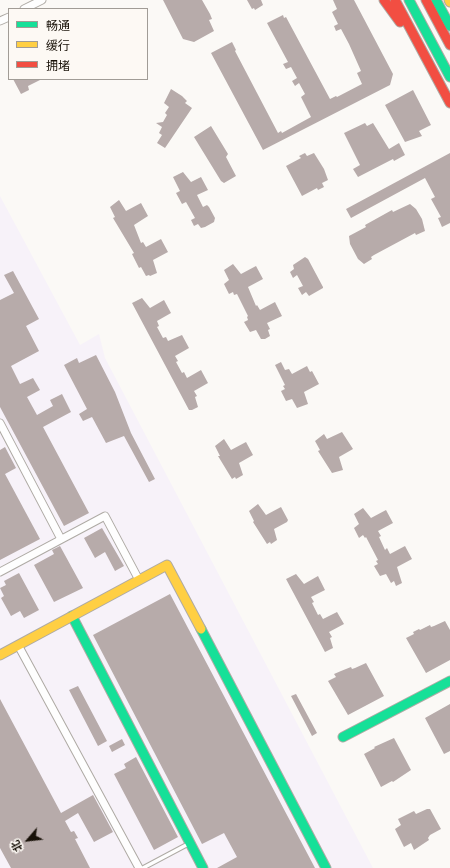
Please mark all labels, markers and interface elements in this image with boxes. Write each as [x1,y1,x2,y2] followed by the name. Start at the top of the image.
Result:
[8,8,148,80] legend
[46,19,70,33] text: 畅通
[46,39,70,53] text: 缓行
[46,59,70,73] text: 拥堵
[8,820,48,860] north arrow
[9,838,25,854] text: 北

